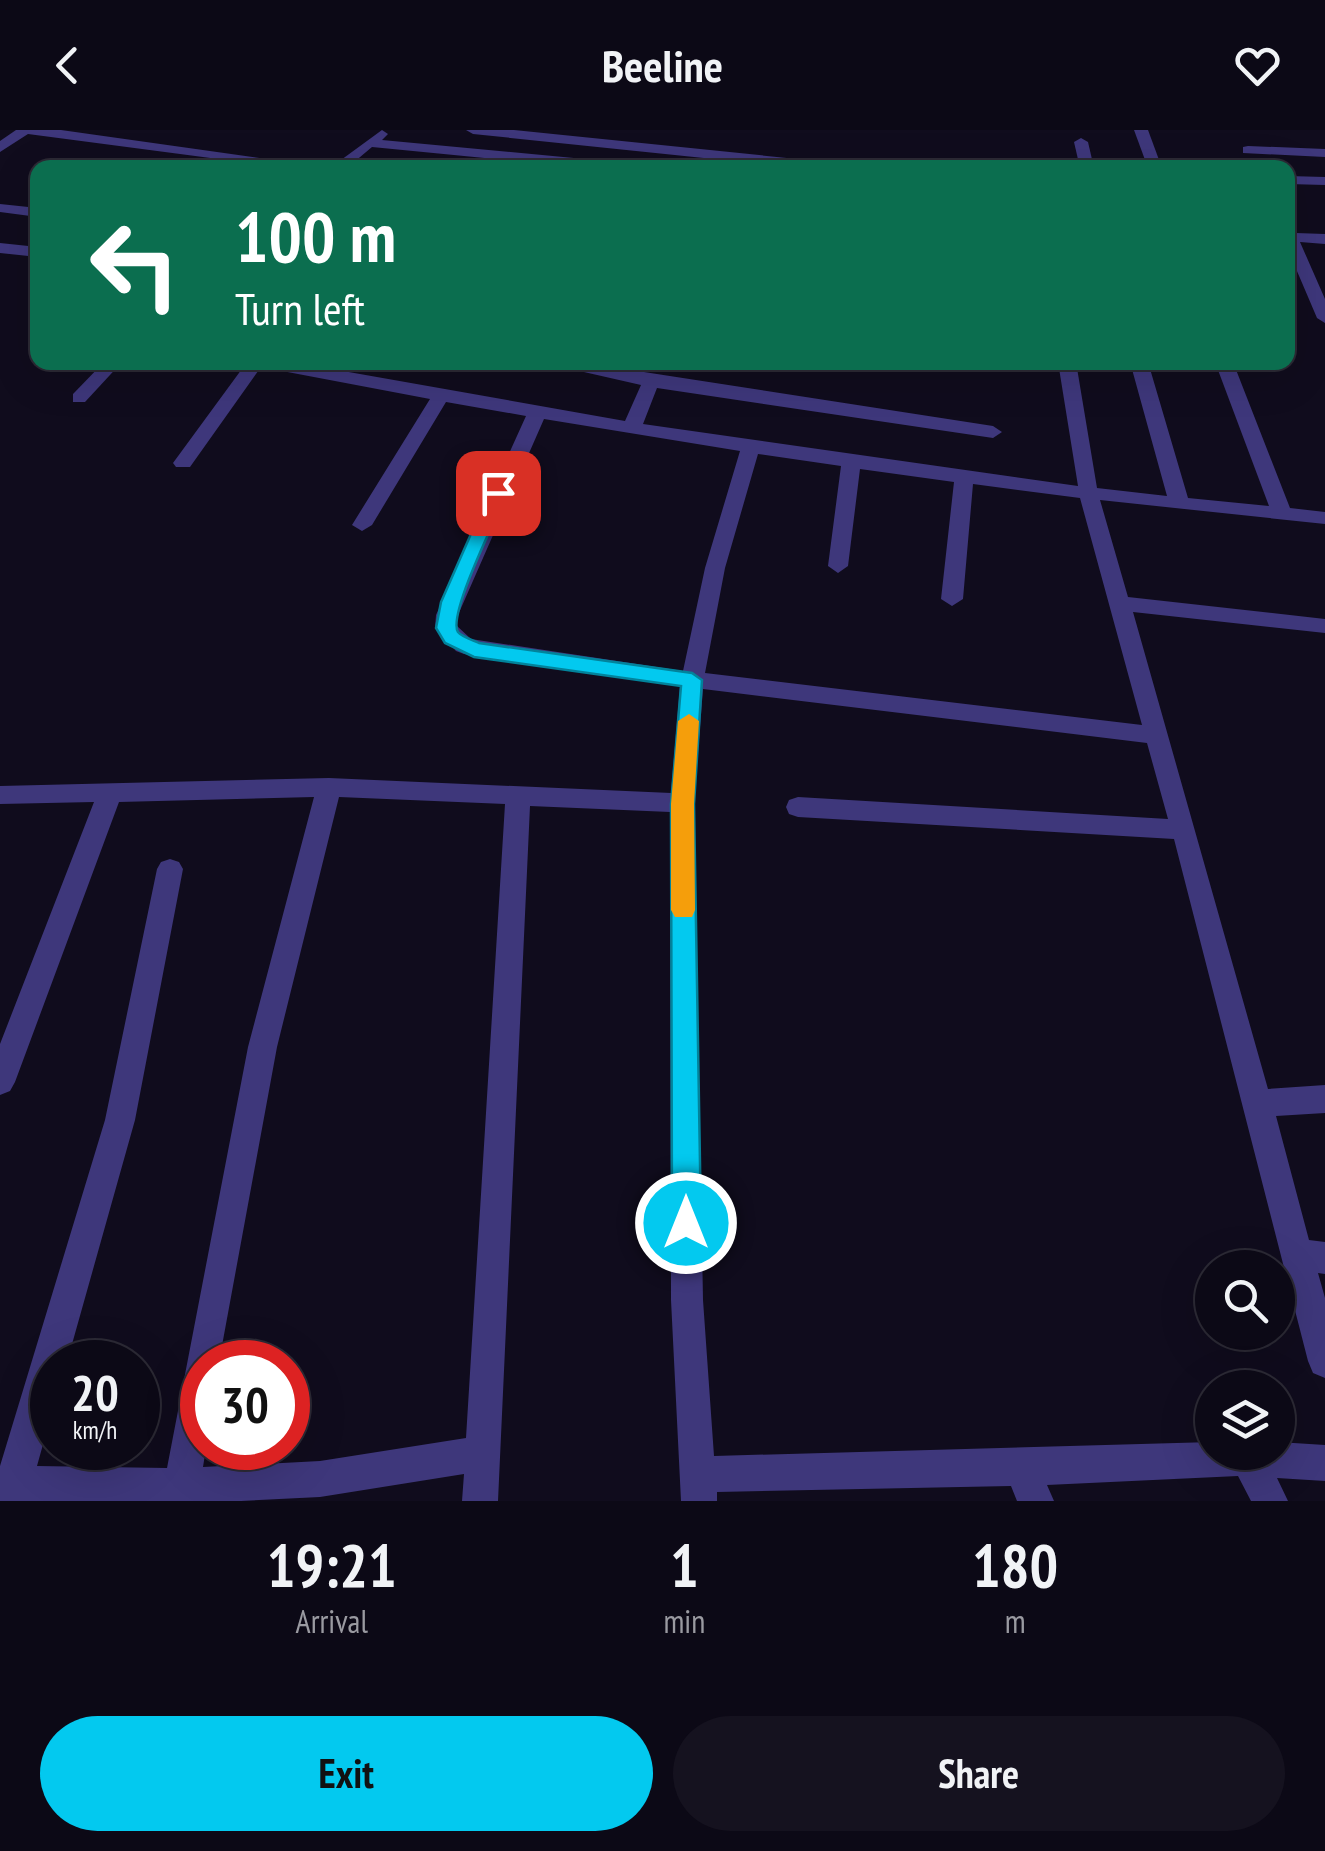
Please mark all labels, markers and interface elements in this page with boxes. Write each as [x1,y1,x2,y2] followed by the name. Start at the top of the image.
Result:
[602,36,723,94] text: Beeline
[40,38,95,93] icon: back
[1230,38,1285,93] icon: heart
[235,191,396,281] text: 100 m
[70,200,200,330] icon: left
[235,279,365,337] text: Turn left
[456,451,541,536] pin
[471,466,526,521] icon: arrive
[634,1171,738,1275] position arrow
[1195,1250,1295,1470] map controls
[1195,1250,1295,1350] button: search
[180,1340,310,1470] speed limit sign: 30
[71,1360,119,1425] text: 20
[1195,1370,1295,1470] button: layers
[73,1414,117,1446] text: km/h
[267,1526,397,1604] text: 19:21
[670,1526,699,1604] text: 1
[972,1526,1058,1604] text: 180
[296,1600,368,1642] text: Arrival
[663,1600,705,1642] text: min
[1005,1600,1026,1642] text: m
[40,1716,653,1831] button: Exit
[673,1716,1285,1831] button: Share

